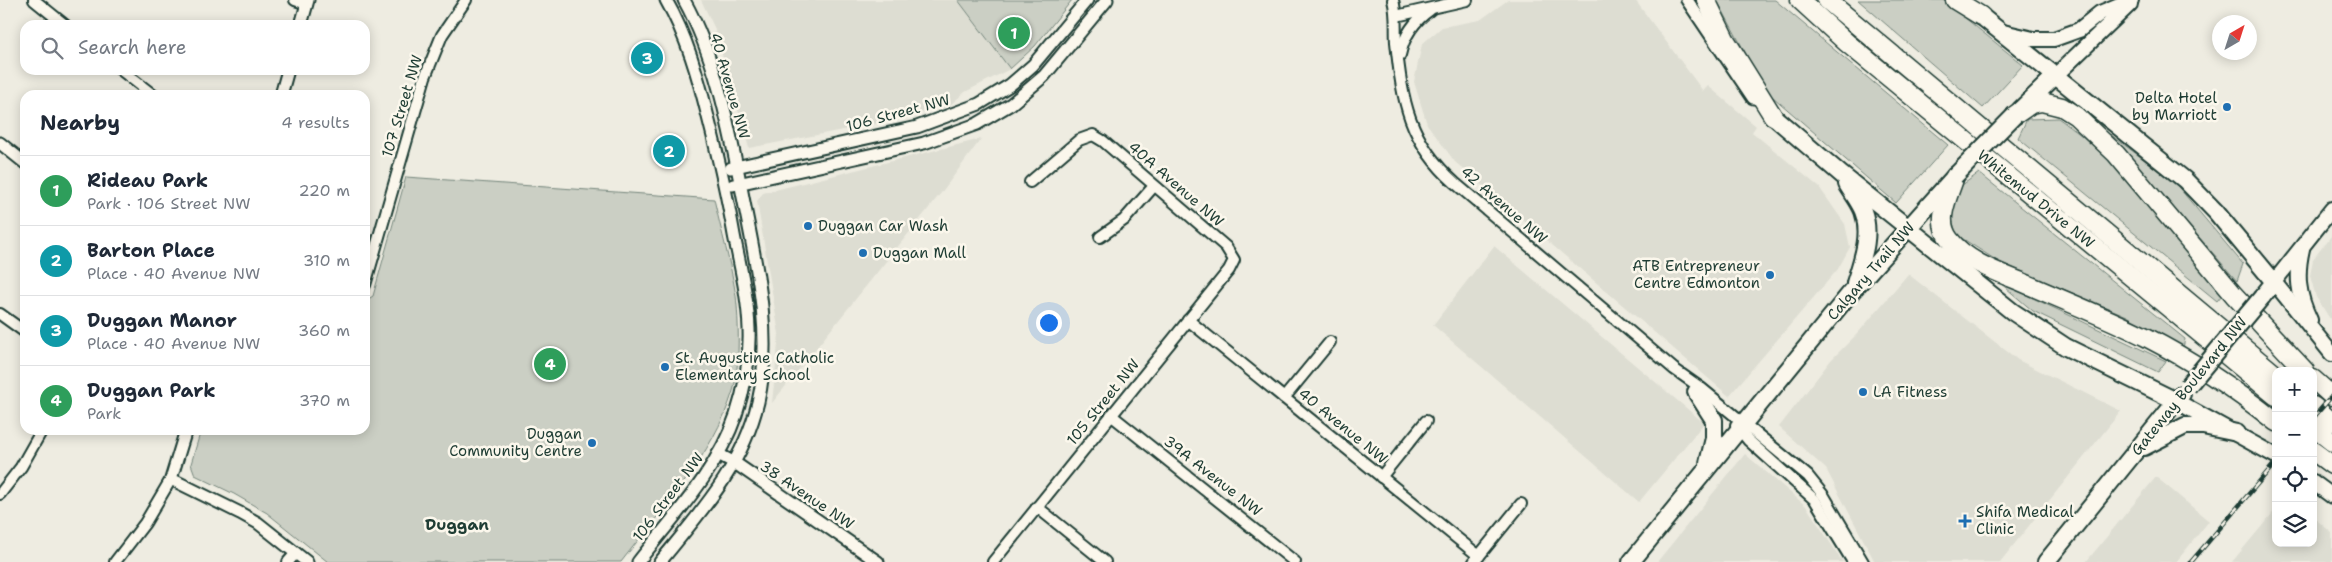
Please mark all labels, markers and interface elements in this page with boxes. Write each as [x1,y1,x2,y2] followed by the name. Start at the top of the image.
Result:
[998,14,1030,52] pin: 1
[2212,15,2257,60] north arrow
[20,20,370,75] search box
[705,30,755,142] street label: 40 Avenue NW
[38,34,66,62] icon: search
[78,35,187,60] text: Search here
[631,39,663,77] pin: 3
[377,52,427,160] street label: 107 Street NW
[2132,88,2217,125] place label: Delta Hotel by Marriott
[844,90,952,136] street label: 106 Street NW
[2221,101,2233,113] marker: Delta Hotel by Marriott
[40,109,120,137] text: Nearby
[281,112,350,133] text: 4 results
[653,132,685,170] pin: 2
[1124,137,1228,231] street label: 40A Avenue NW
[1973,145,2099,253] street label: Whitemud Drive NW
[1456,162,1552,248] street label: 42 Avenue NW
[87,168,208,193] text: Rideau Park
[52,180,60,201] text: 1
[298,180,350,201] text: 220 m
[87,193,251,214] text: Park · 106 Street NW
[818,216,948,236] place label: Duggan Car Wash
[1823,218,1919,324] street label: Calgary Trail NW
[802,220,814,232] marker: Duggan Car Wash
[87,238,215,263] text: Barton Place
[873,243,967,263] place label: Duggan Mall
[857,247,869,259] marker: Duggan Mall
[50,250,62,271] text: 2
[303,250,350,271] text: 310 m
[1632,256,1760,293] place label: ATB Entrepreneur Centre Edmonton
[87,263,260,284] text: Place · 40 Avenue NW
[1764,269,1776,281] marker: ATB Entrepreneur Centre Edmonton
[87,308,237,333] text: Duggan Manor
[1036,310,1062,336] your location
[2127,312,2251,460] street label: Gateway Boulevard NW
[50,320,62,341] text: 3
[298,320,350,341] text: 360 m
[87,333,260,354] text: Place · 40 Avenue NW
[534,345,566,383] pin: 4
[675,348,834,385] place label: St. Augustine Catholic Elementary School
[1062,355,1144,449] street label: 105 Street NW
[659,361,671,373] marker: St. Augustine Catholic Elementary School
[2272,367,2317,547] map controls
[2272,367,2317,412] button: +
[87,378,216,403] text: Duggan Park
[1873,382,1947,402] place label: LA Fitness
[1294,384,1392,468] street label: 40 Avenue NW
[1857,386,1869,398] marker: LA Fitness
[50,390,62,411] text: 4
[299,390,350,411] text: 370 m
[87,403,121,424] text: Park
[2272,412,2317,457] button: −
[449,424,582,461] place label: Duggan Community Centre
[1160,431,1266,521] street label: 39A Avenue NW
[586,437,598,449] marker: Duggan Community Centre
[628,448,708,546] street label: 106 Street NW
[756,456,858,534] street label: 38 Avenue NW
[2272,457,2317,502] button: locate
[1976,502,2074,539] place label: Shifa Medical Clinic
[2272,502,2317,547] button: layers
[425,514,489,535] district label: Duggan
[1958,514,1972,528] marker: Shifa Medical Clinic

